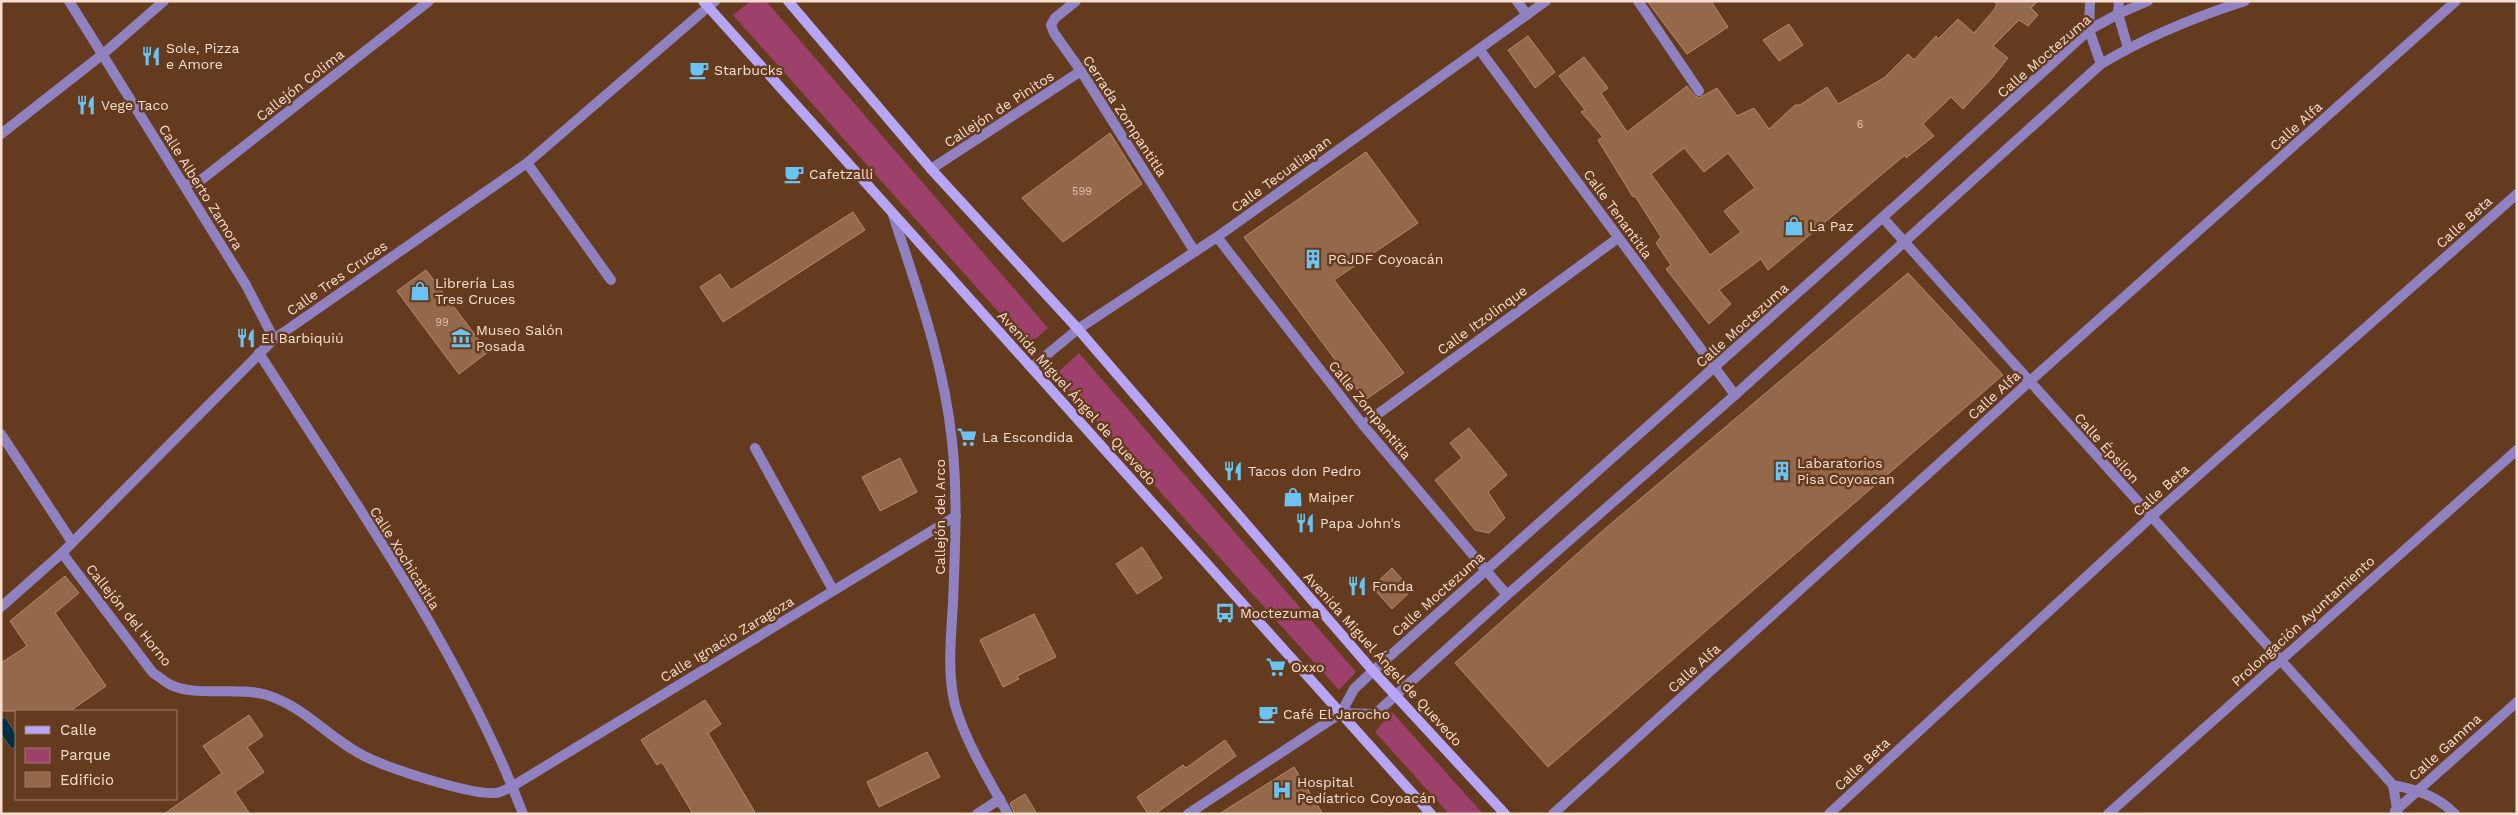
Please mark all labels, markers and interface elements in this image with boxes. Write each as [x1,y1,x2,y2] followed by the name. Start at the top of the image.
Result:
[1994,11,2094,101] street label: Calle Moctezuma
[166,40,239,72] place label: Sole, Pizza e Amore
[140,45,162,67] restaurant icon: Sole, Pizza e Amore
[253,46,347,124] street label: Callejón Colima
[1080,52,1170,180] street label: Cerrada Zompantitla
[688,59,710,81] cafe icon: Starbucks
[714,62,783,78] place label: Starbucks
[941,68,1057,150] street label: Callejón de Pinitos
[75,94,97,116] restaurant icon: Vege Taco
[101,97,169,113] place label: Vege Taco
[2267,98,2326,154] street label: Calle Alfa
[1857,118,1864,131] house number: 6
[156,121,246,253] street label: Calle Alberto Zamora
[1228,132,1334,216] street label: Calle Tecualiapan
[783,163,805,185] cafe icon: Cafetzalli
[809,166,873,182] place label: Cafetzalli
[1580,166,1656,262] street label: Calle Tenantitla
[1072,185,1092,198] house number: 599
[2433,193,2495,251] street label: Calle Beta
[1783,215,1805,237] shop icon: La Paz
[1809,218,1854,234] place label: La Paz
[284,237,390,319] street label: Calle Tres Cruces
[1302,248,1324,270] building icon: PGJDF Coyoacán
[1328,251,1443,267] place label: PGJDF Coyoacán
[435,275,515,307] place label: Librería Las Tres Cruces
[1693,279,1791,371] street label: Calle Moctezuma
[409,280,431,302] shop icon: Librería Las Tres Cruces
[1434,282,1530,358] street label: Calle Itzolinque
[995,308,1159,488] street label: Avenida Miguel Ángel de Quevedo
[435,316,449,329] house number: 99
[476,322,563,354] place label: Museo Salón Posada
[235,327,257,349] restaurant icon: El Barbiquiú
[450,327,472,349] museum icon: Museo Salón Posada
[261,330,344,346] place label: El Barbiquiú
[1325,358,1415,463] street label: Calle Zompantitla
[1965,367,2024,423] street label: Calle Alfa
[2071,410,2143,486] street label: Calle Épsilon
[956,426,978,448] supermarket icon: La Escondida
[982,429,1073,445] place label: La Escondida
[1797,455,1895,487] place label: Labaratorios Pisa Coyoacan
[932,459,948,575] street label: Callejón del Arco
[1222,460,1244,482] restaurant icon: Tacos don Pedro
[1771,460,1793,482] building icon: Labaratorios Pisa Coyoacan
[2130,461,2192,519] street label: Calle Beta
[1248,463,1361,479] place label: Tacos don Pedro
[1282,486,1304,508] shop icon: Maiper
[1308,489,1354,505] place label: Maiper
[367,504,443,613] street label: Calle Xochicatitla
[1294,512,1316,534] restaurant icon: Papa John's
[1320,515,1401,531] place label: Papa John's
[1389,548,1487,640] street label: Calle Moctezuma
[2228,553,2378,689] street label: Prolongación Ayuntamiento
[83,561,175,669] street label: Callejón del Horno
[1301,569,1465,749] street label: Avenida Miguel Ángel de Quevedo
[1346,575,1368,597] restaurant icon: Fonda
[1372,578,1414,594] place label: Fonda
[657,593,797,685] street label: Calle Ignacio Zaragoza
[1214,602,1236,624] bus stop icon: Moctezuma
[1240,605,1319,621] place label: Moctezuma
[1665,640,1724,696] street label: Calle Alfa
[1265,656,1287,678] supermarket icon: Oxxo
[1291,659,1324,675] place label: Oxxo
[1257,703,1279,725] cafe icon: Café El Jarocho
[1283,706,1390,722] place label: Café El Jarocho
[15,710,178,800] legend
[2406,710,2484,784] street label: Calle Gamma
[60,721,97,739] text: Calle
[1831,734,1893,794] street label: Calle Beta
[60,746,111,764] text: Parque
[60,771,114,789] text: Edificio
[1297,774,1436,806] place label: Hospital Pedíatrico Coyoacán
[1271,779,1293,801] hospital icon: Hospital Pedíatrico Coyoacán

